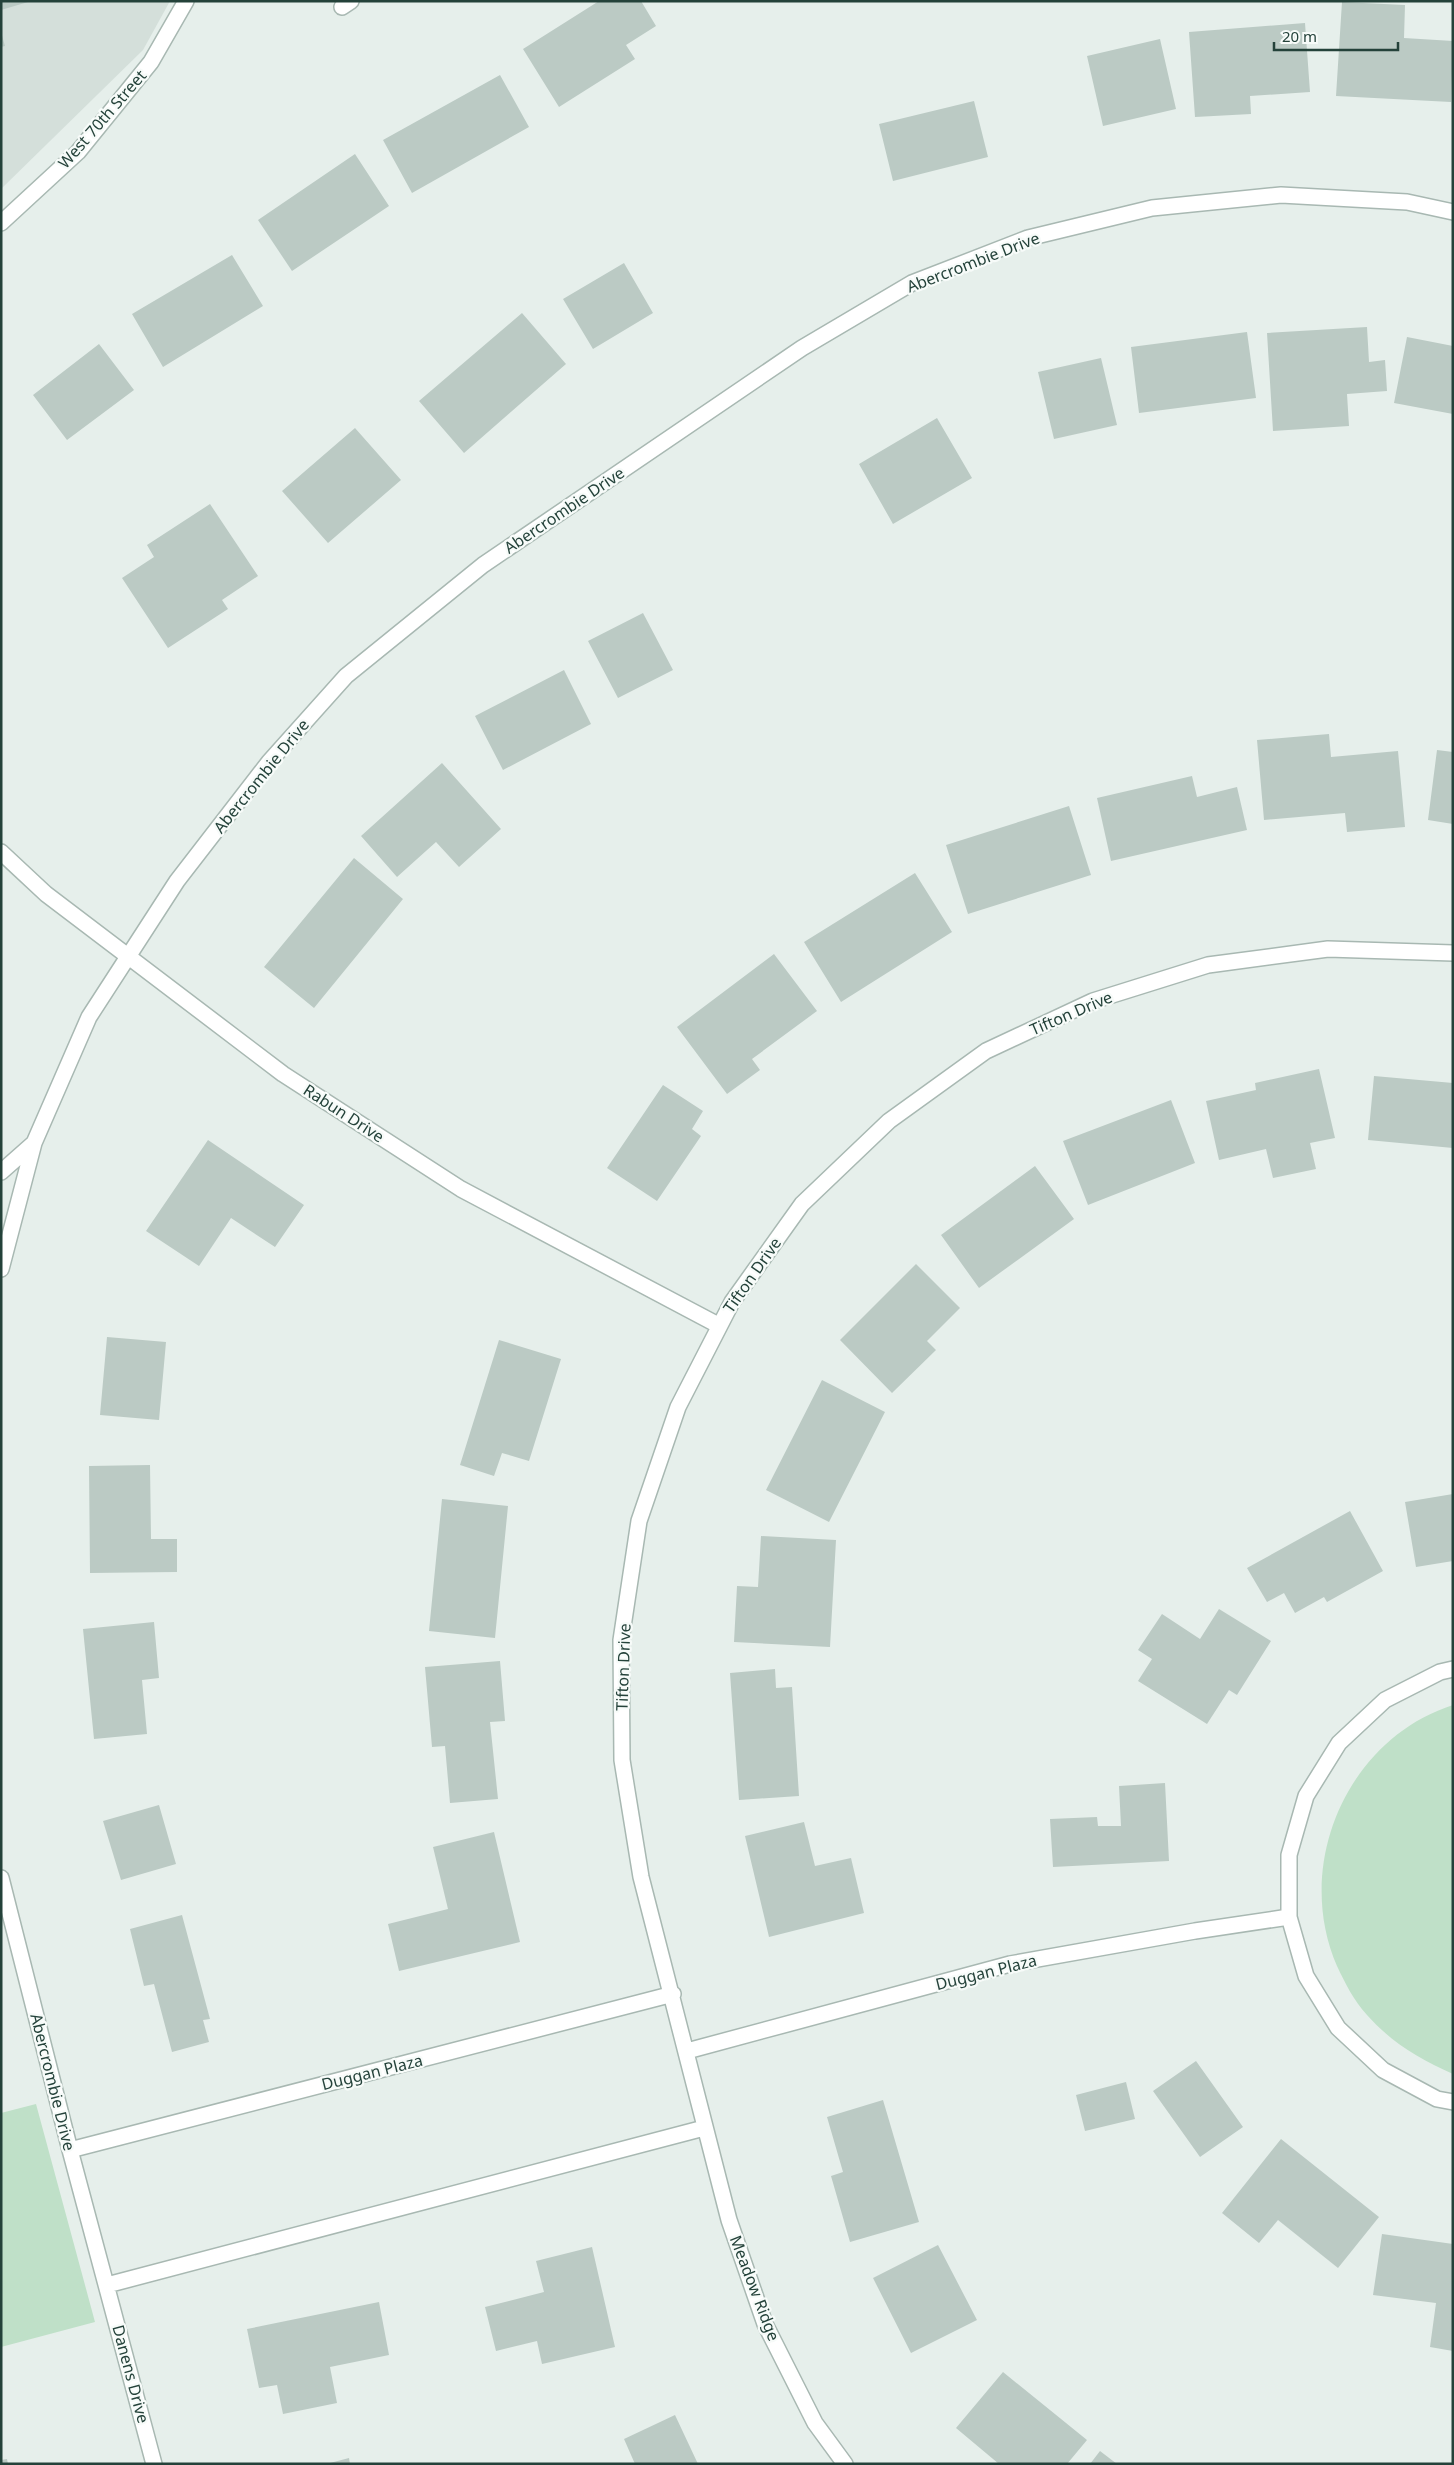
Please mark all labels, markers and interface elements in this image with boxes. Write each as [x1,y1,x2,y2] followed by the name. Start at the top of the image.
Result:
[1274,20,1398,52] scale bar
[1282,26,1317,46] text: 20 m
[53,65,151,173] street label: West 70th Street
[903,227,1043,297] street label: Abercrombie Drive
[500,462,628,558] street label: Abercrombie Drive
[208,714,314,838] street label: Abercrombie Drive
[1026,986,1116,1040] street label: Tifton Drive
[299,1079,389,1147] street label: Rabun Drive
[718,1233,786,1317] street label: Tifton Drive
[610,1623,636,1711] street label: Tifton Drive
[933,1949,1039,1995] street label: Duggan Plaza
[25,2011,81,2153] street label: Abercrombie Drive
[319,2049,425,2095] street label: Duggan Plaza
[725,2232,785,2344] street label: Meadow Ridge
[107,2322,155,2426] street label: Danens Drive

